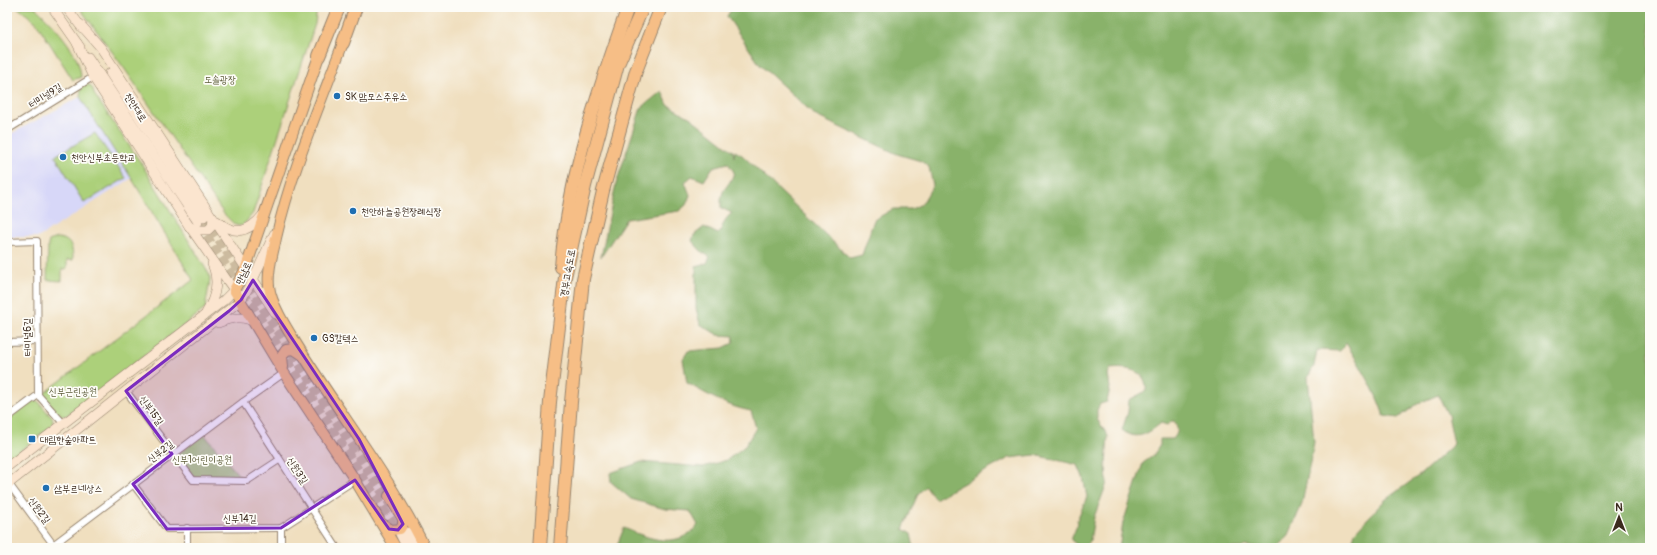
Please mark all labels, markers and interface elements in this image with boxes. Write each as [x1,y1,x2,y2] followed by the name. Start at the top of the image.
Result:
[204,74,236,86] park label: 도솔광장
[27,81,65,111] street label: 터미널9길
[121,91,149,124] street label: 천안대로
[332,91,342,101] marker: SK 맘모스주유소
[345,91,407,103] place label: SK 맘모스주유소
[58,152,68,162] marker: 천안신부초등학교
[71,152,135,164] place label: 천안신부초등학교
[348,206,358,216] marker: 천안하늘공원장례식장
[361,206,441,218] place label: 천안하늘공원장례식장
[558,248,578,298] street label: 경부고속도로
[233,260,254,287] street label: 만남로
[22,318,34,356] street label: 터미널6길
[309,333,319,343] marker: GS칼텍스
[322,333,359,345] place label: GS칼텍스
[49,386,97,398] park label: 신부근린공원
[136,394,166,428] street label: 신부15길
[27,434,37,444] marker: 대림한숲아파트
[40,434,96,446] place label: 대림한숲아파트
[145,438,176,466] street label: 신부2길
[172,454,232,466] park label: 신부1어린이공원
[284,455,310,486] street label: 신원3길
[41,483,51,493] marker: 삼부르네상스
[54,483,102,495] place label: 삼부르네상스
[26,495,53,526] street label: 신원2길
[1599,497,1639,537] north arrow
[1615,501,1623,514] text: N
[223,513,257,525] street label: 신부14길

